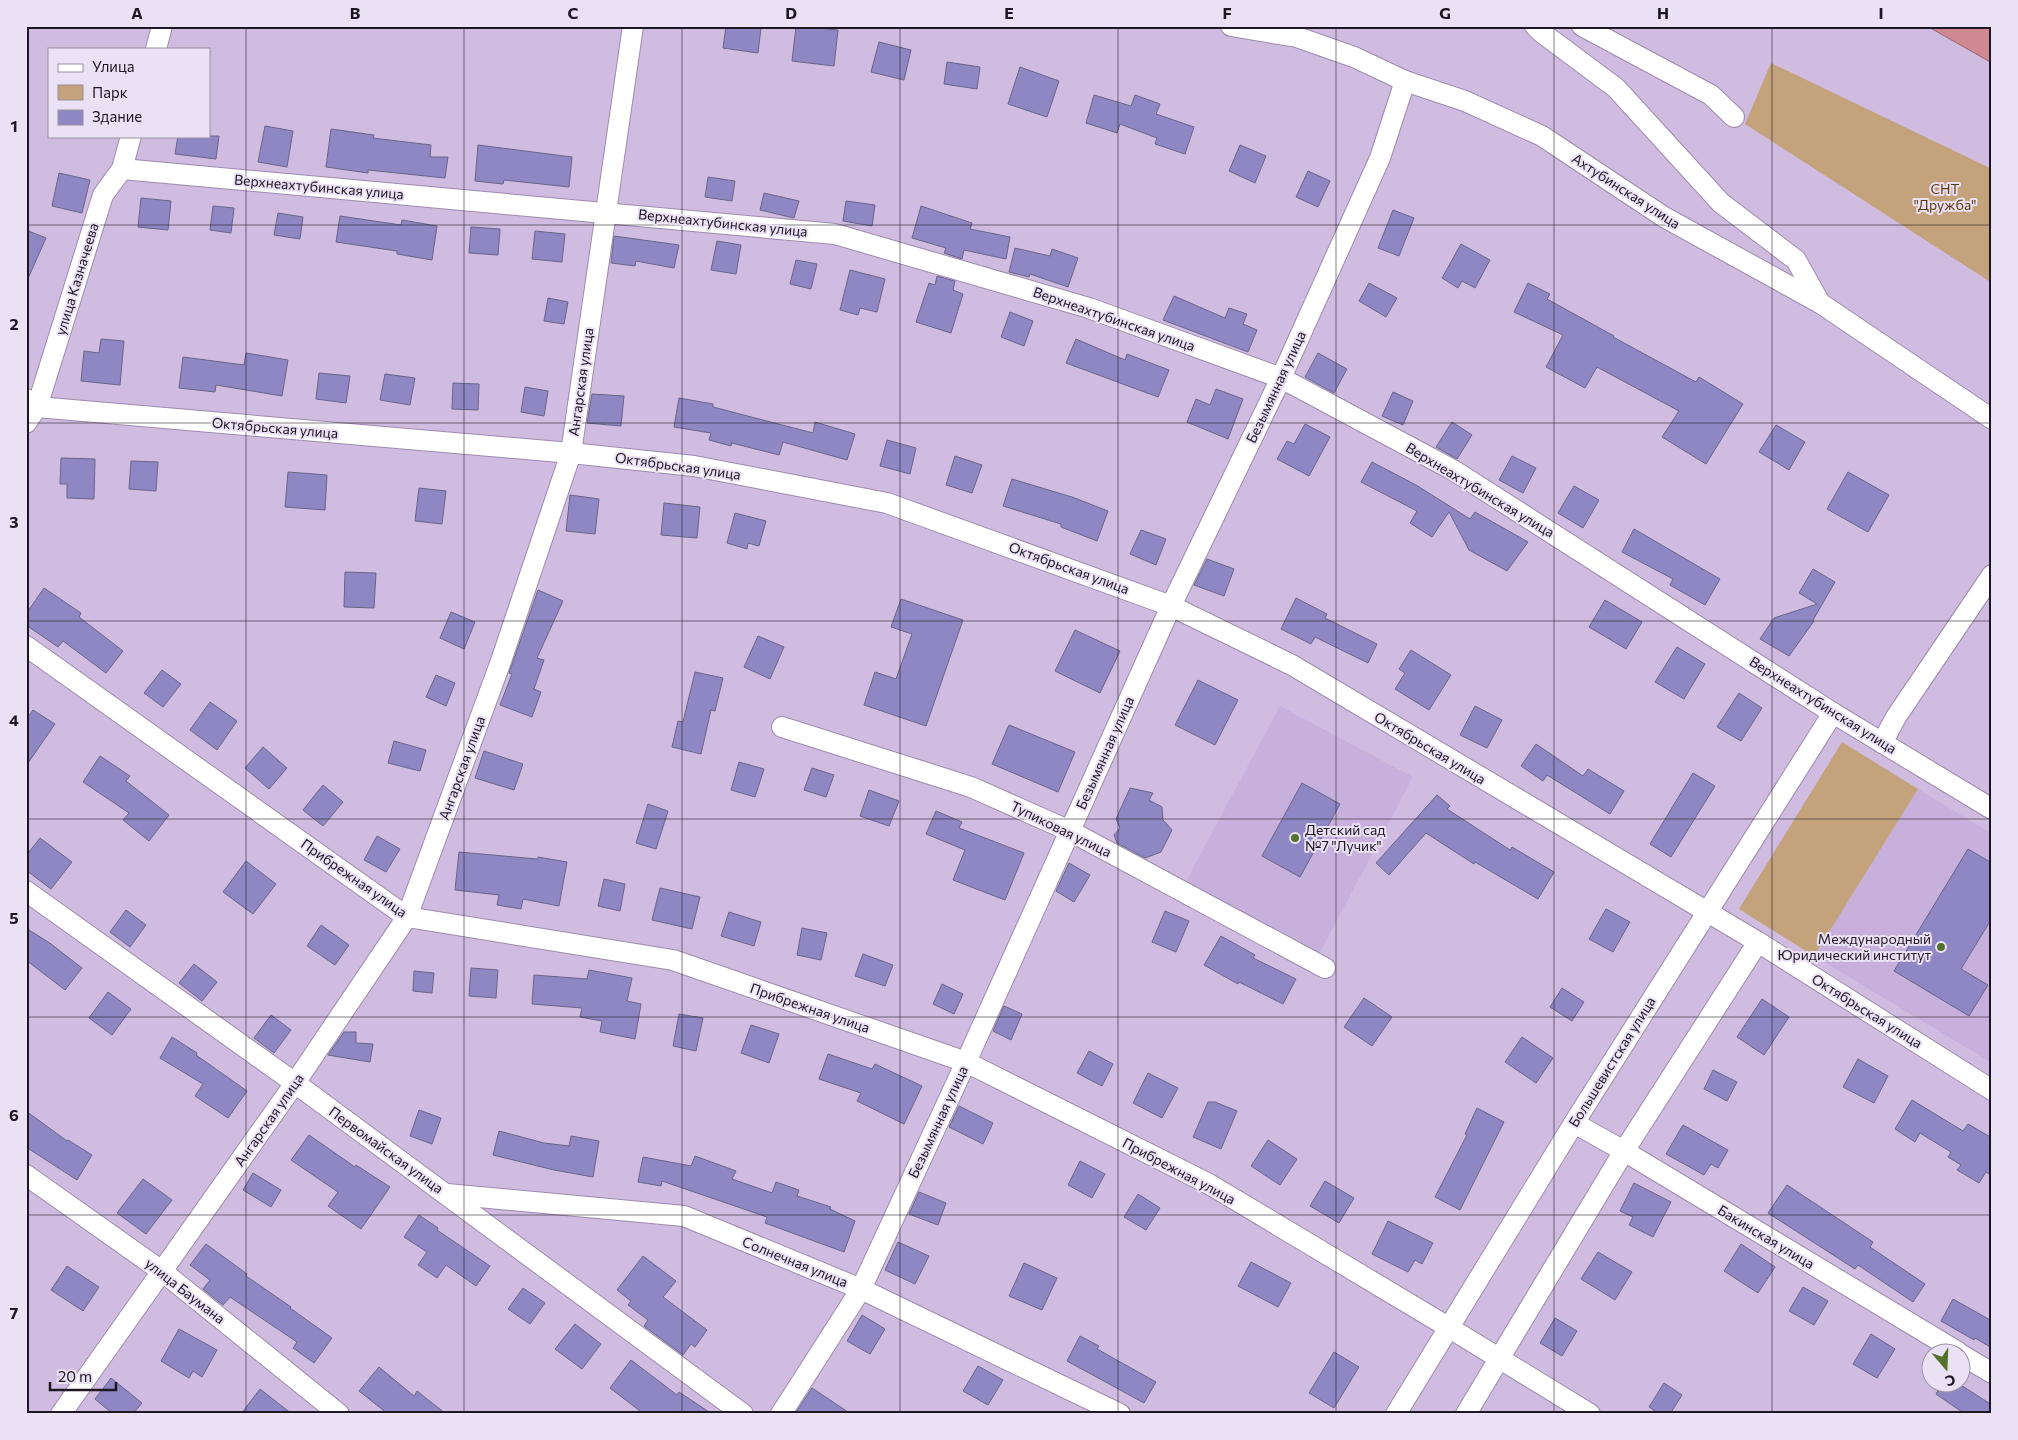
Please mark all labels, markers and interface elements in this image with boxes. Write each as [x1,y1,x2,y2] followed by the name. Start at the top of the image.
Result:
[131,3,143,22] text: A
[350,3,361,22] text: B
[568,3,579,22] text: C
[785,3,797,22] text: D
[1004,3,1014,22] text: E
[1222,3,1232,22] text: F
[1439,3,1451,22] text: G
[1657,3,1669,22] text: H
[1878,3,1884,22] text: I
[48,48,210,138] legend
[92,57,134,75] text: Улица
[92,83,128,101] text: Парк
[92,107,142,125] text: Здание
[10,116,18,135] text: 1
[1569,149,1684,232] street label: Ахтубинская улица
[234,171,405,202] street label: Верхнеахтубинская улица
[1914,180,1976,213] park label: СНТ "Дружба"
[638,205,809,240] street label: Верхнеахтубинская улица
[51,221,102,337] street label: улица Казначеева
[1031,283,1197,354] street label: Верхнеахтубинская улица
[9,314,19,333] text: 2
[564,327,597,437] street label: Ангарская улица
[1242,328,1309,446] street label: Безымянная улица
[211,414,339,441] street label: Октябрьская улица
[1403,438,1558,541] street label: Верхнеахтубинская улица
[614,448,742,483] street label: Октябрьская улица
[9,512,19,531] text: 3
[1007,538,1132,597] street label: Октябрьская улица
[1747,652,1900,757] street label: Верхнеахтубинская улица
[1072,694,1137,812] street label: Безымянная улица
[1372,708,1489,787] street label: Октябрьская улица
[9,710,19,729] text: 4
[435,714,488,822] street label: Ангарская улица
[1008,797,1114,860] street label: Тупиковая улица
[1305,821,1385,854] place label: Детский сад №7 "Лучик"
[1289,832,1301,844] marker: Детский сад №7 "Лучик"
[298,835,411,921] street label: Прибрежная улица
[9,908,19,927] text: 5
[1777,930,1931,963] place label: Международный Юридический институт
[1935,941,1947,953] marker: Международный Юридический институт
[1809,970,1926,1051] street label: Октябрьская улица
[748,979,872,1036] street label: Прибрежная улица
[1565,994,1659,1130] street label: Большевистская улица
[904,1063,971,1181] street label: Безымянная улица
[230,1070,307,1169] street label: Ангарская улица
[326,1102,447,1197] street label: Первомайская улица
[9,1105,19,1124] text: 6
[1120,1134,1239,1207] street label: Прибрежная улица
[1715,1201,1818,1272] street label: Бакинская улица
[740,1233,850,1290] street label: Солнечная улица
[142,1254,229,1327] street label: улица Баумана
[10,1303,19,1322] text: 7
[1920,1342,1970,1392] north arrow
[50,1360,116,1392] scale bar
[58,1367,92,1385] text: 20 m
[1943,1371,1958,1390] text: С

